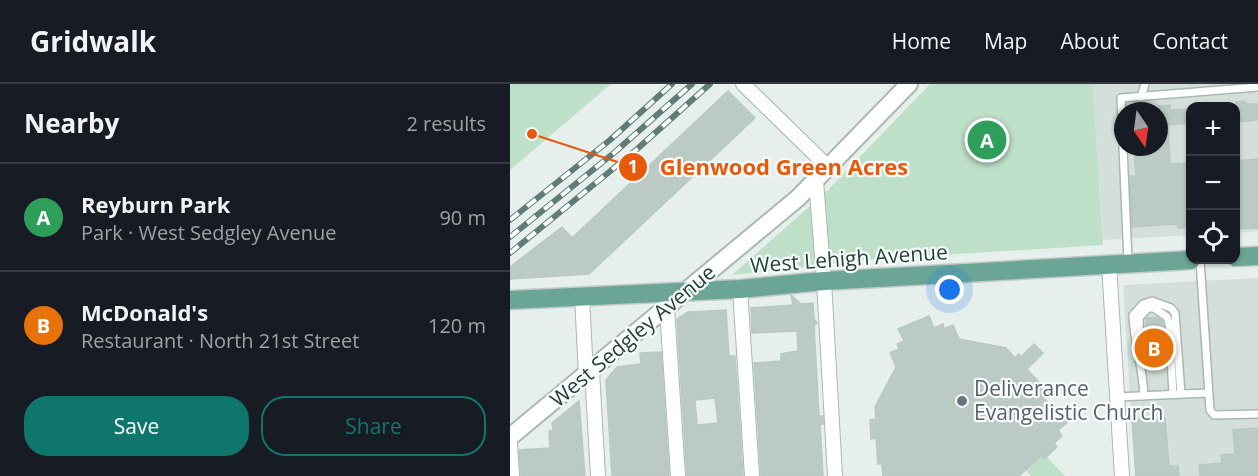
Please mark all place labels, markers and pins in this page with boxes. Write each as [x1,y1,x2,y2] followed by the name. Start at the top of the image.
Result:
[968,118,1006,162] pin: A
[618,147,920,187] callout: Glenwood Green Acres
[1134,326,1174,370] pin: B
[974,374,1163,426] place label: Deliverance Evangelistic Church
[955,394,969,408] marker: Deliverance Evangelistic Church

